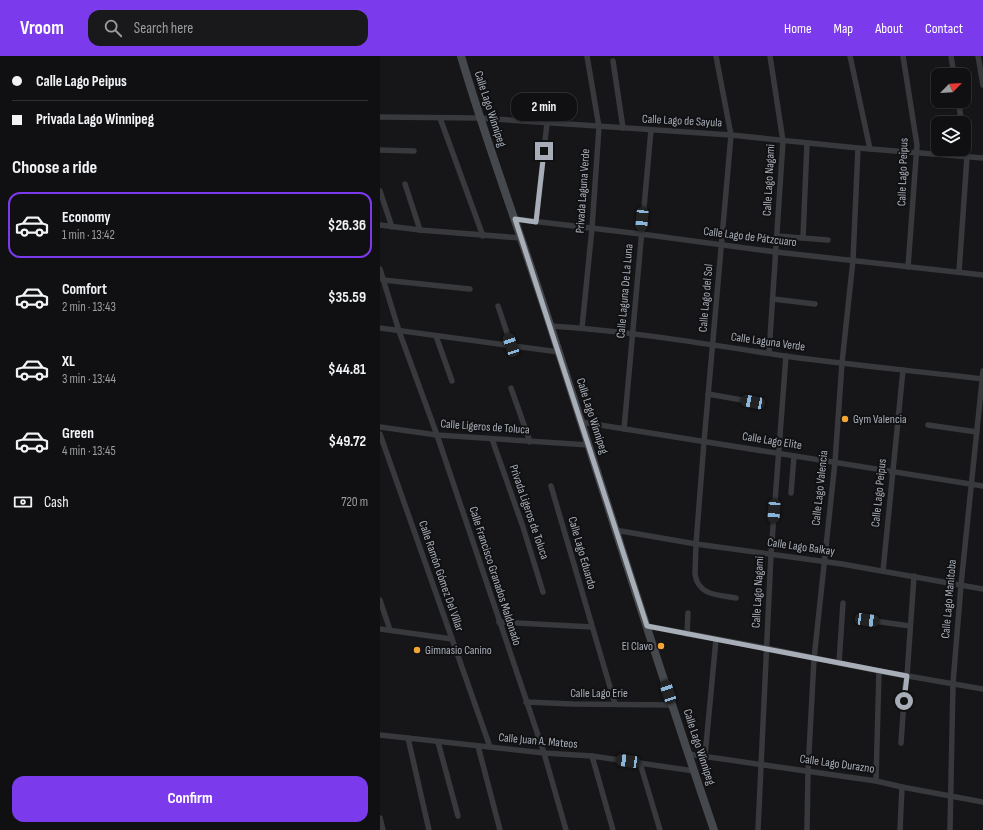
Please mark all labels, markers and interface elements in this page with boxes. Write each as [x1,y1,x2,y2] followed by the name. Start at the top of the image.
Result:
[88,10,368,46] search box
[20,17,64,40] text: Vroom
[102,17,124,39] icon: search
[134,19,193,38] text: Search here
[784,20,812,37] text: Home
[834,20,853,37] text: Map
[875,20,903,37] text: About
[925,20,963,37] text: Contact
[931,68,971,108] north arrow
[931,68,971,156] map controls
[471,69,509,149] street label: Calle Lago Winnipeg
[36,72,127,91] text: Calle Lago Peipus
[511,93,577,121] callout: 2 min
[532,99,556,115] text: 2 min
[36,110,154,129] text: Privada Lago Winnipeg
[642,111,723,131] street label: Calle Lago de Sayula
[931,116,971,156] button: layers
[894,137,912,207] street label: Calle Lago Peipus
[535,142,553,160] route end
[760,144,778,216] street label: Calle Lago Nagami
[573,148,593,234] street label: Privada Laguna Verde
[12,157,97,178] text: Choose a ride
[14,207,50,243] icon: car
[635,207,649,231] car
[62,208,111,227] text: Economy
[328,216,366,235] text: $26.36
[702,224,798,250] street label: Calle Lago de Pátzcuaro
[62,227,115,243] text: 1 min · 13:42
[613,243,637,339] street label: Calle Laguna De La Luna
[696,263,716,333] street label: Calle Lago del Sol
[14,279,50,315] icon: car
[62,280,107,299] text: Comfort
[328,288,366,307] text: $35.59
[62,299,116,315] text: 2 min · 13:43
[730,329,806,355] street label: Calle Laguna Verde
[501,332,521,358] car
[14,351,50,387] icon: car
[62,352,75,371] text: XL
[328,360,366,379] text: $44.81
[62,371,116,387] text: 3 min · 13:44
[573,376,611,456] street label: Calle Lago Winnipeg
[740,394,766,410] car
[853,412,907,427] place label: Gym Valencia
[840,414,850,424] marker: Gym Valencia
[440,416,530,438] street label: Calle Ligeros de Toluca
[14,423,50,459] icon: car
[62,424,94,443] text: Green
[741,429,803,453] street label: Calle Lago Elite
[329,432,366,451] text: $49.72
[62,443,116,459] text: 4 min · 13:45
[809,449,831,526] street label: Calle Lago Valencia
[868,458,890,528] street label: Calle Lago Peipus
[506,463,552,562] street label: Privada Ligeros de Toluca
[12,491,34,513] icon: cash
[44,493,69,512] text: Cash
[341,494,368,510] text: 720 m
[767,499,781,523] car
[465,504,525,648] street label: Calle Francisco Granados Maldonado
[564,515,600,591] street label: Calle Lago Eduardo
[415,519,467,634] street label: Calle Ramón Gómez Del Villar
[766,535,836,559] street label: Calle Lago Balkay
[749,556,767,628] street label: Calle Lago Nagami
[938,558,960,639] street label: Calle Lago Manitoba
[854,612,880,628] car
[622,639,653,654] place label: El Clavo
[656,641,666,651] marker: El Clavo
[425,643,492,658] place label: Gimnasio Canino
[412,645,422,655] marker: Gimnasio Canino
[659,679,677,705] car
[570,686,628,701] street label: Calle Lago Erie
[895,692,913,710] route start
[680,707,718,787] street label: Calle Lago Winnipeg
[498,730,578,752] street label: Calle Juan A. Mateos
[799,751,875,777] street label: Calle Lago Durazno
[615,753,641,769] car
[12,776,368,822] button: Confirm

